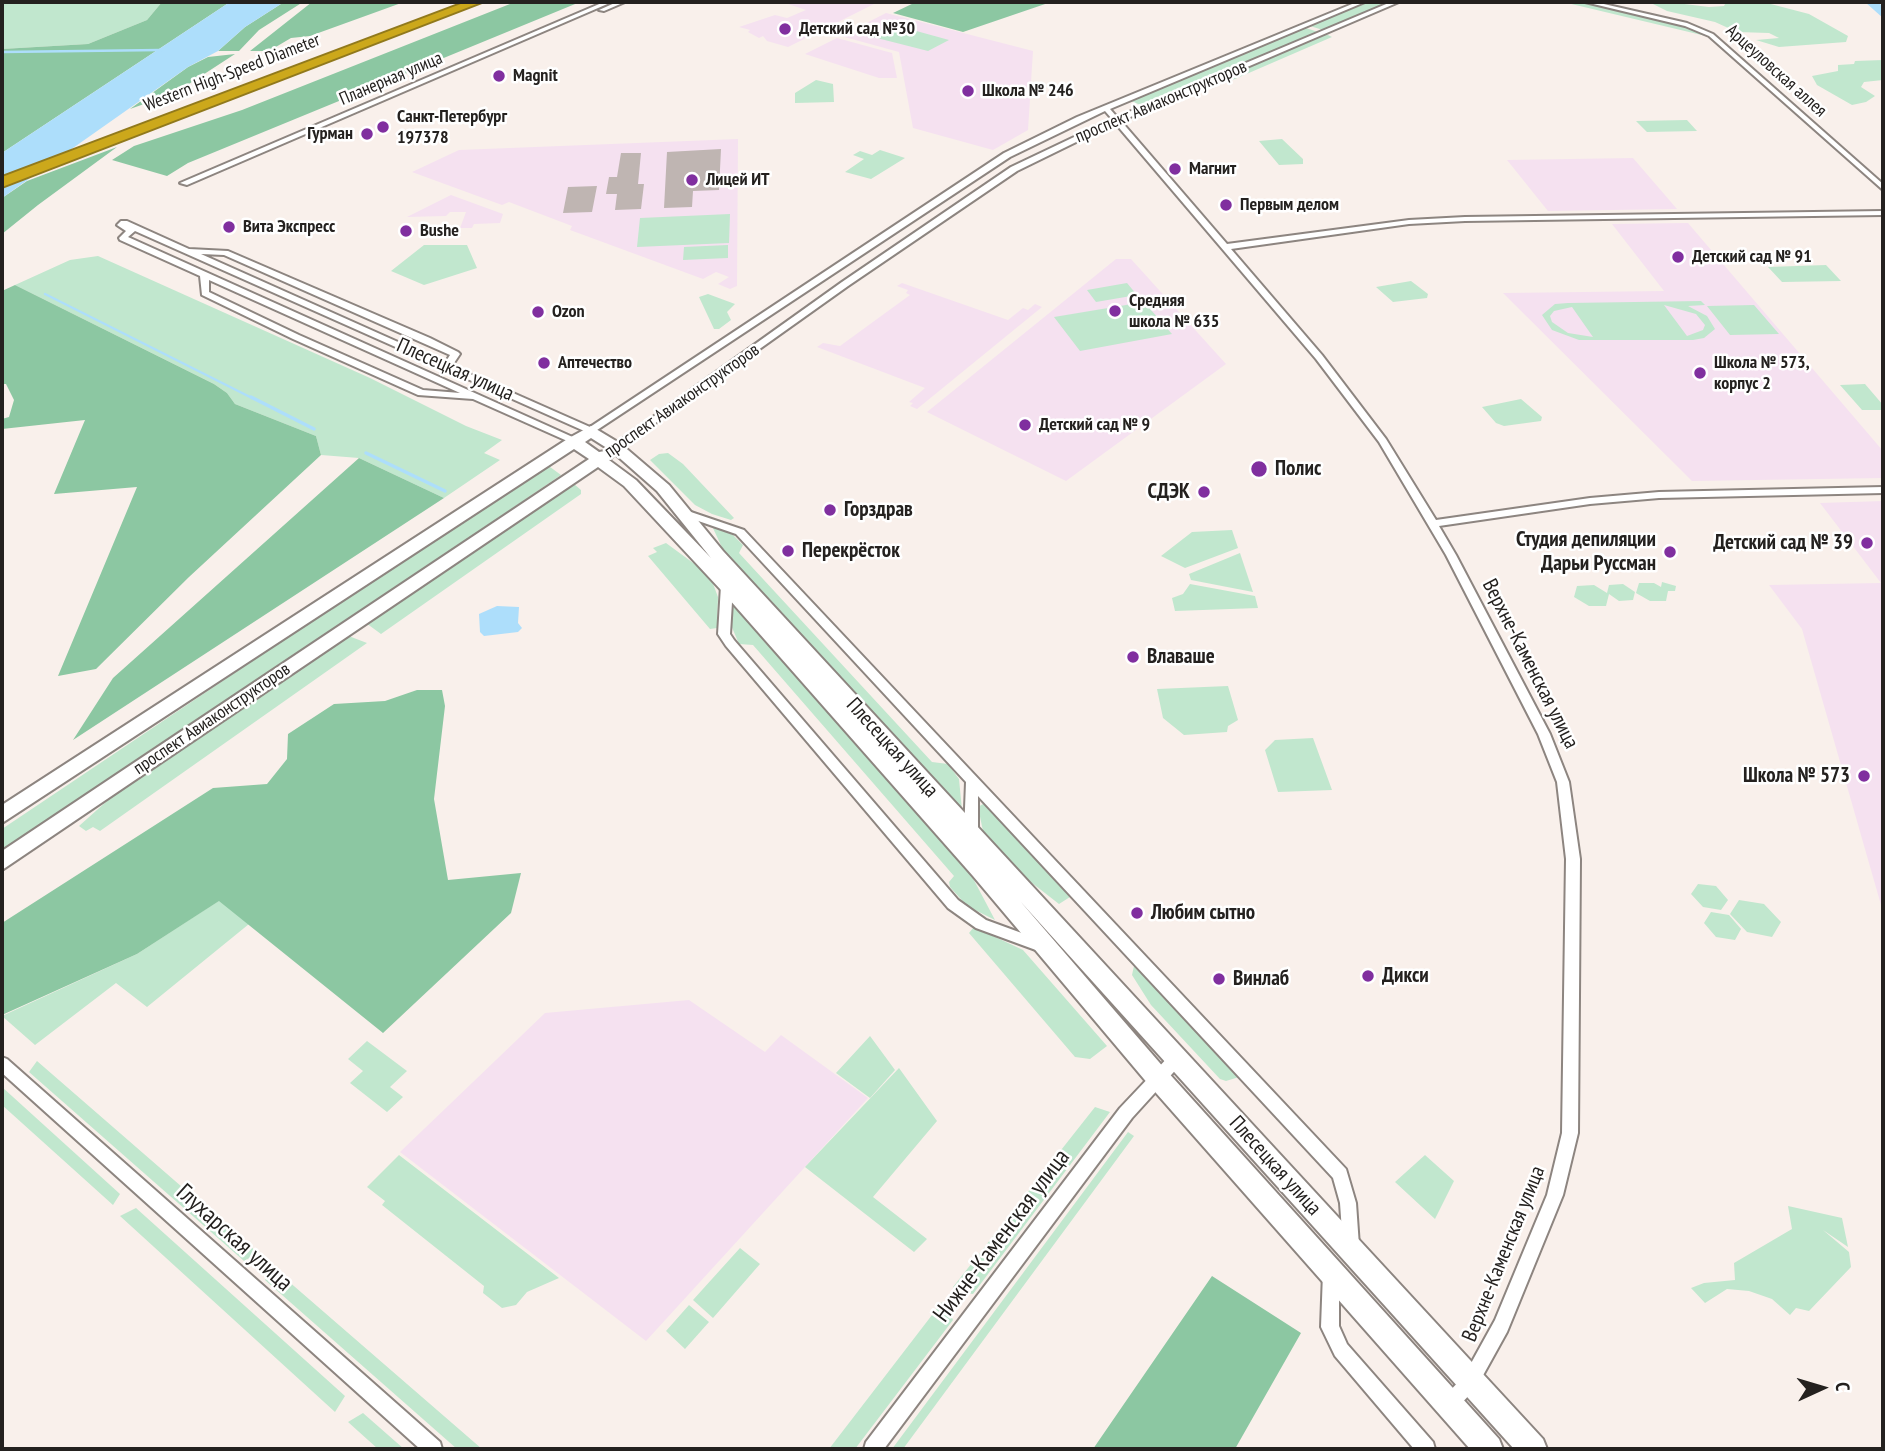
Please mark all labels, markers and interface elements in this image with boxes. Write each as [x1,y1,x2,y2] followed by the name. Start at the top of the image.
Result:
[799,18,915,40] place label: Детский сад №30
[1721,20,1831,122] street label: Арцеуловская аллея
[777,21,793,37] marker: Детский сад №30
[141,29,323,117] street label: Western High-Speed Diameter
[336,48,446,110] street label: Планерная улица
[1072,56,1250,148] street label: проспект Авиаконструкторов
[513,65,558,87] place label: Magnit
[491,68,507,84] marker: Magnit
[982,80,1074,102] place label: Школа № 246
[960,83,976,99] marker: Школа № 246
[397,106,507,148] place label: Санкт-Петербург 197378
[375,119,391,135] marker: Санкт-Петербург 197378
[307,123,353,145] place label: Гурман
[359,126,375,142] marker: Гурман
[1189,158,1236,180] place label: Магнит
[1167,161,1183,177] marker: Магнит
[706,169,770,191] place label: Лицей ИТ
[684,172,700,188] marker: Лицей ИТ
[1240,194,1339,216] place label: Первым делом
[1218,197,1234,213] marker: Первым делом
[243,216,335,238] place label: Вита Экспресс
[221,219,237,235] marker: Вита Экспресс
[420,220,459,242] place label: Bushe
[398,223,414,239] marker: Bushe
[1692,246,1812,268] place label: Детский сад № 91
[1670,249,1686,265] marker: Детский сад № 91
[1129,290,1219,332] place label: Средняя школа № 635
[552,301,585,323] place label: Ozon
[1107,303,1123,319] marker: Средняя школа № 635
[530,304,546,320] marker: Ozon
[393,333,517,407] street label: Плесецкая улица
[600,339,764,463] street label: проспект Авиаконструкторов
[558,352,632,374] place label: Аптечество
[1714,352,1810,394] place label: Школа № 573, корпус 2
[536,355,552,371] marker: Аптечество
[1692,365,1708,381] marker: Школа № 573, корпус 2
[1039,414,1150,436] place label: Детский сад № 9
[1017,417,1033,433] marker: Детский сад № 9
[1275,456,1321,482] place label: Полис
[1249,459,1269,479] marker: Полис
[1148,479,1190,505] place label: СДЭК
[1196,484,1212,500] marker: СДЭК
[844,497,913,523] place label: Горздрав
[822,502,838,518] marker: Горздрав
[1516,527,1656,577] place label: Студия депиляции Дарьи Руссман
[1713,530,1853,556] place label: Детский сад № 39
[1859,535,1875,551] marker: Детский сад № 39
[802,538,900,564] place label: Перекрёсток
[780,543,796,559] marker: Перекрёсток
[1662,544,1678,560] marker: Студия депиляции Дарьи Руссман
[1476,575,1584,753] street label: Верхне-Каменская улица
[1147,644,1215,670] place label: Влаваше
[1125,649,1141,665] marker: Влаваше
[130,659,294,779] street label: проспект Авиаконструкторов
[841,693,943,803] street label: Плесецкая улица
[1743,763,1850,789] place label: Школа № 573
[1856,768,1872,784] marker: Школа № 573
[1151,900,1255,926] place label: Любим сытно
[1129,905,1145,921] marker: Любим сытно
[1382,963,1429,989] place label: Дикси
[1233,966,1289,992] place label: Винлаб
[1360,968,1376,984] marker: Дикси
[1211,971,1227,987] marker: Винлаб
[1224,1111,1326,1221] street label: Плесецкая улица
[928,1144,1076,1328] street label: Нижне-Каменская улица
[1457,1163,1551,1345] street label: Верхне-Каменская улица
[170,1178,298,1298] street label: Глухарская улица
[1787,1353,1857,1423] north arrow
[1831,1381,1855,1392] text: С

